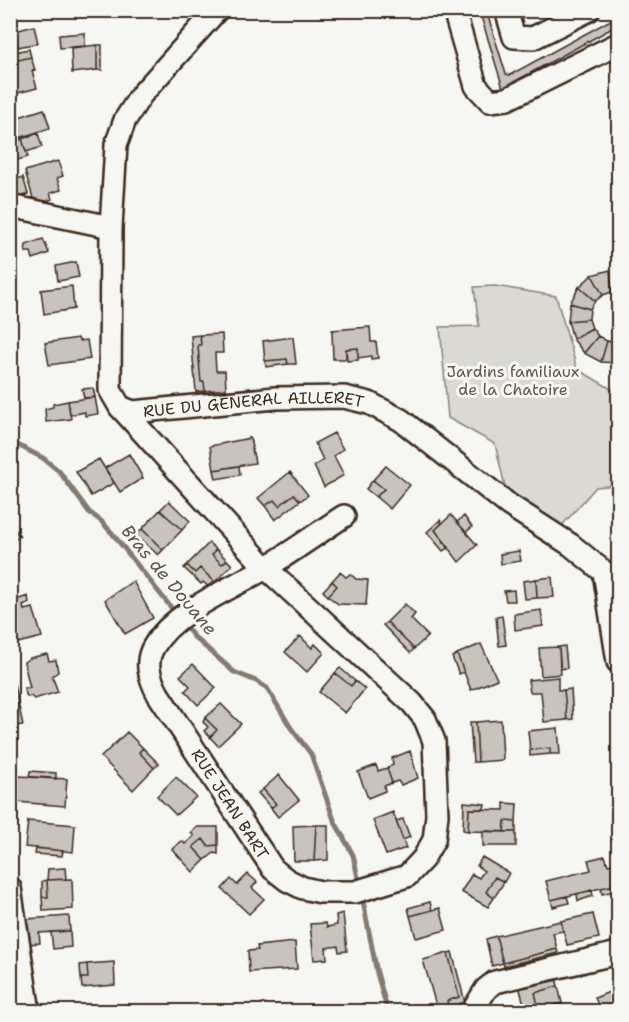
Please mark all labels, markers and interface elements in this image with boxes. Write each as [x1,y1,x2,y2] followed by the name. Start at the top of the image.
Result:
[447,361,579,400] park label: Jardins familiaux de la Chatoire
[142,386,366,421] street label: RUE DU GÉNERAL AILLERET
[116,520,222,640] water label: Bras de Douane
[186,745,274,863] street label: RUE JEAN BART

